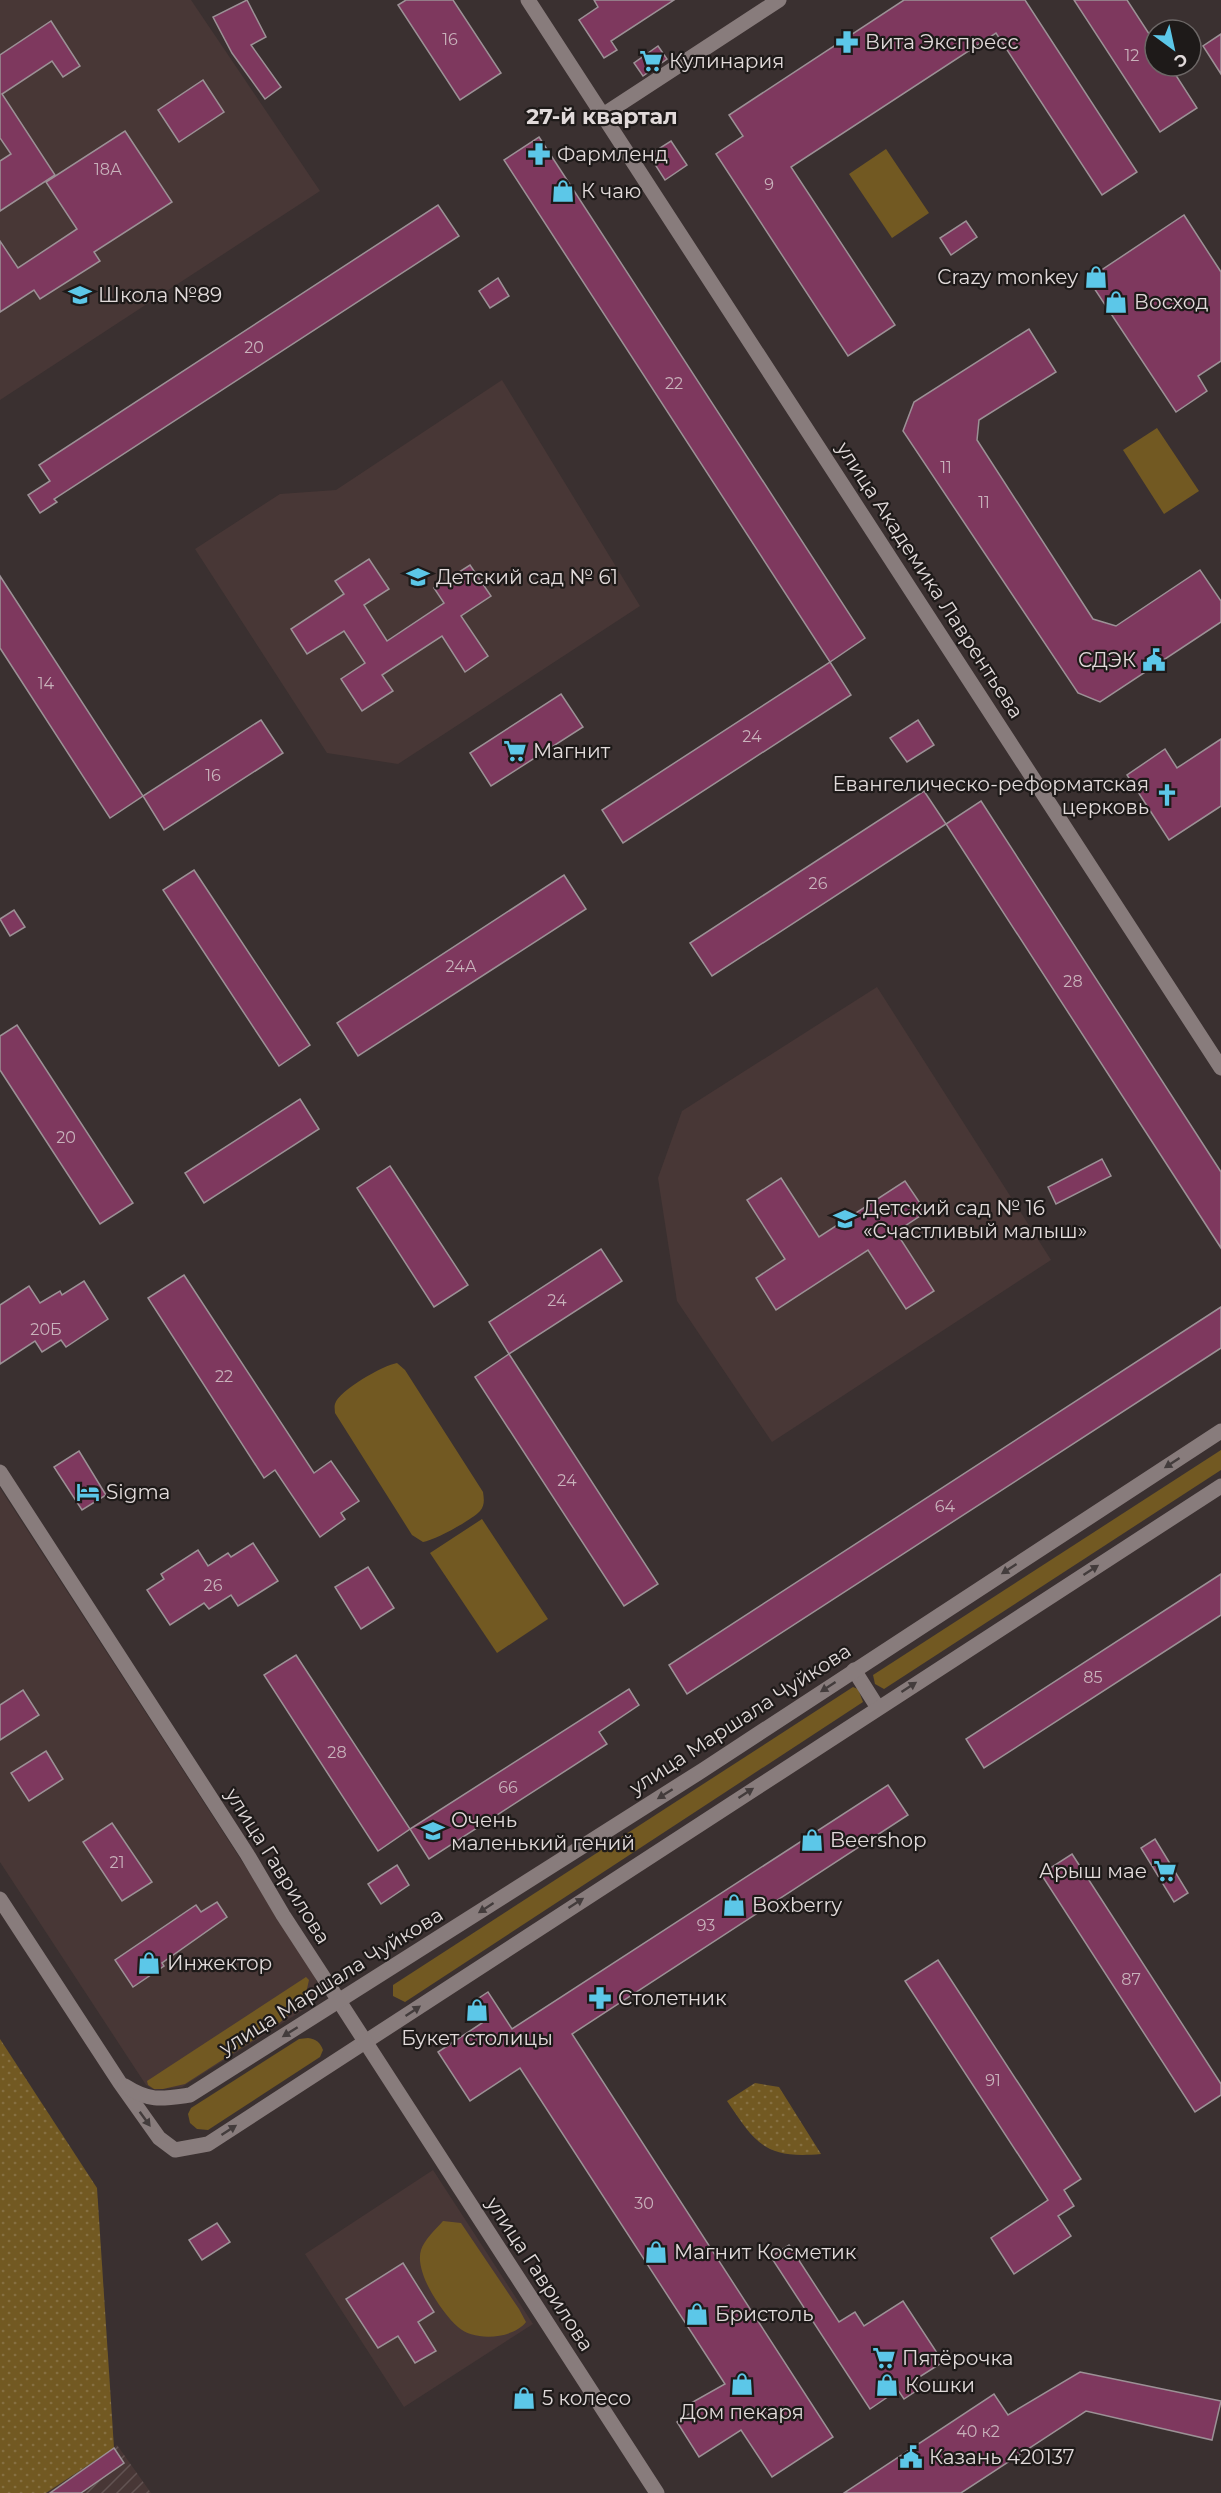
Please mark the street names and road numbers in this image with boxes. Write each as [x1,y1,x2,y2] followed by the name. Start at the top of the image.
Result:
[831,436,1029,723] street label: улица Академика Лаврентьева
[624,1638,855,1800] street label: улица Маршала Чуйкова
[220,1783,336,1948] street label: улица Гаврилова
[214,1902,447,2060] street label: улица Маршала Чуйкова
[481,2192,599,2356] street label: улица Гаврилова

